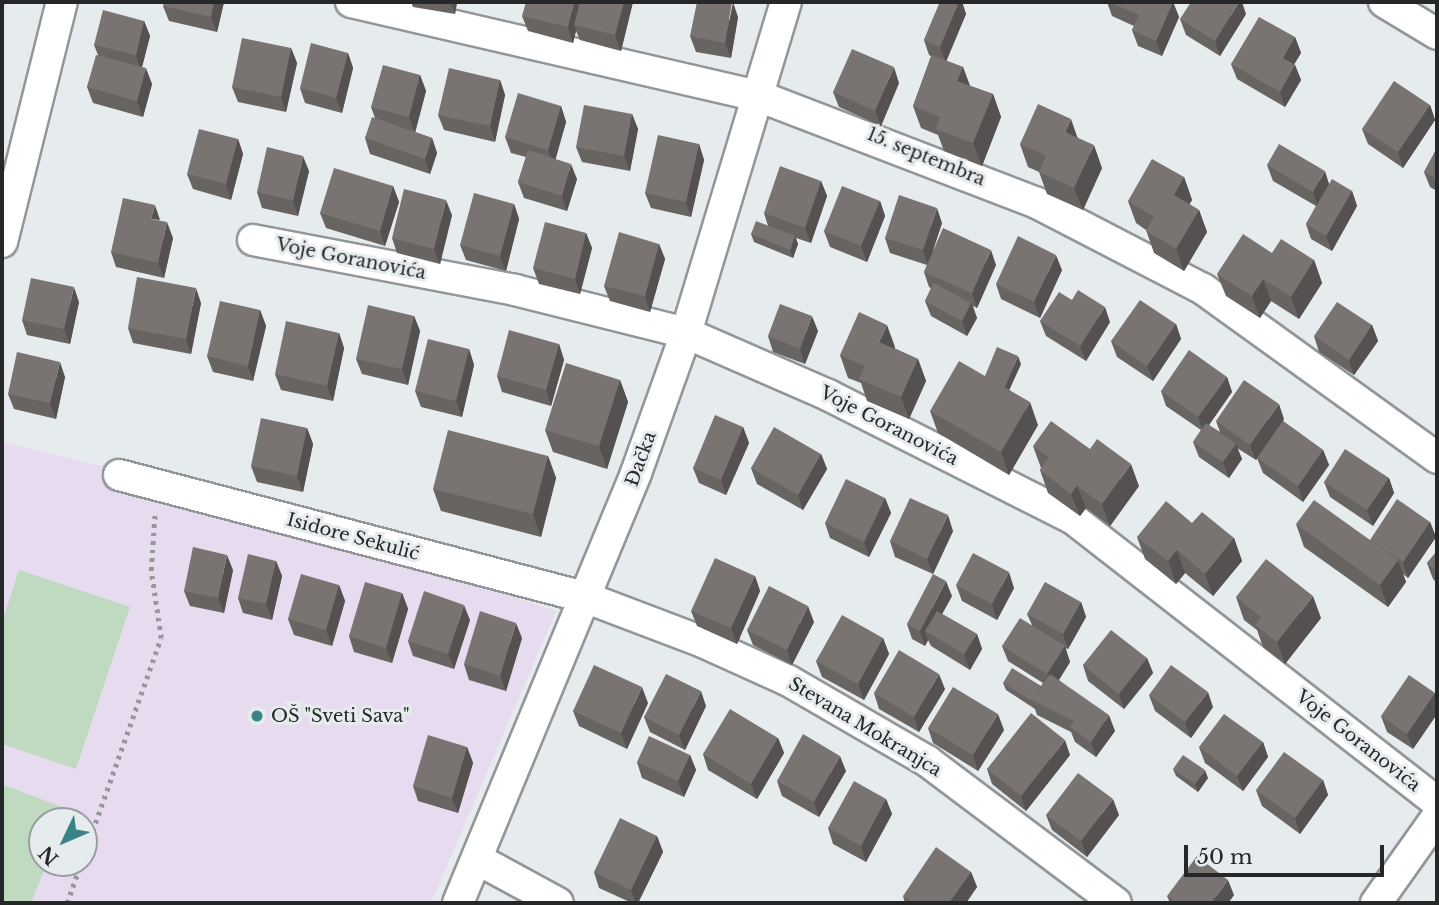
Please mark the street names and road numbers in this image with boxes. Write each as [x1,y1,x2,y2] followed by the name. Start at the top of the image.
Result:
[864,123,988,191] street label: 15. septembra
[274,234,428,284] street label: Voje Goranovića
[816,382,962,470] street label: Voje Goranovića
[621,429,661,489] street label: Đačka
[284,509,422,565] street label: Isidore Sekulić
[785,673,945,781] street label: Stevana Mokranjca
[1292,686,1424,796] street label: Voje Goranovića

